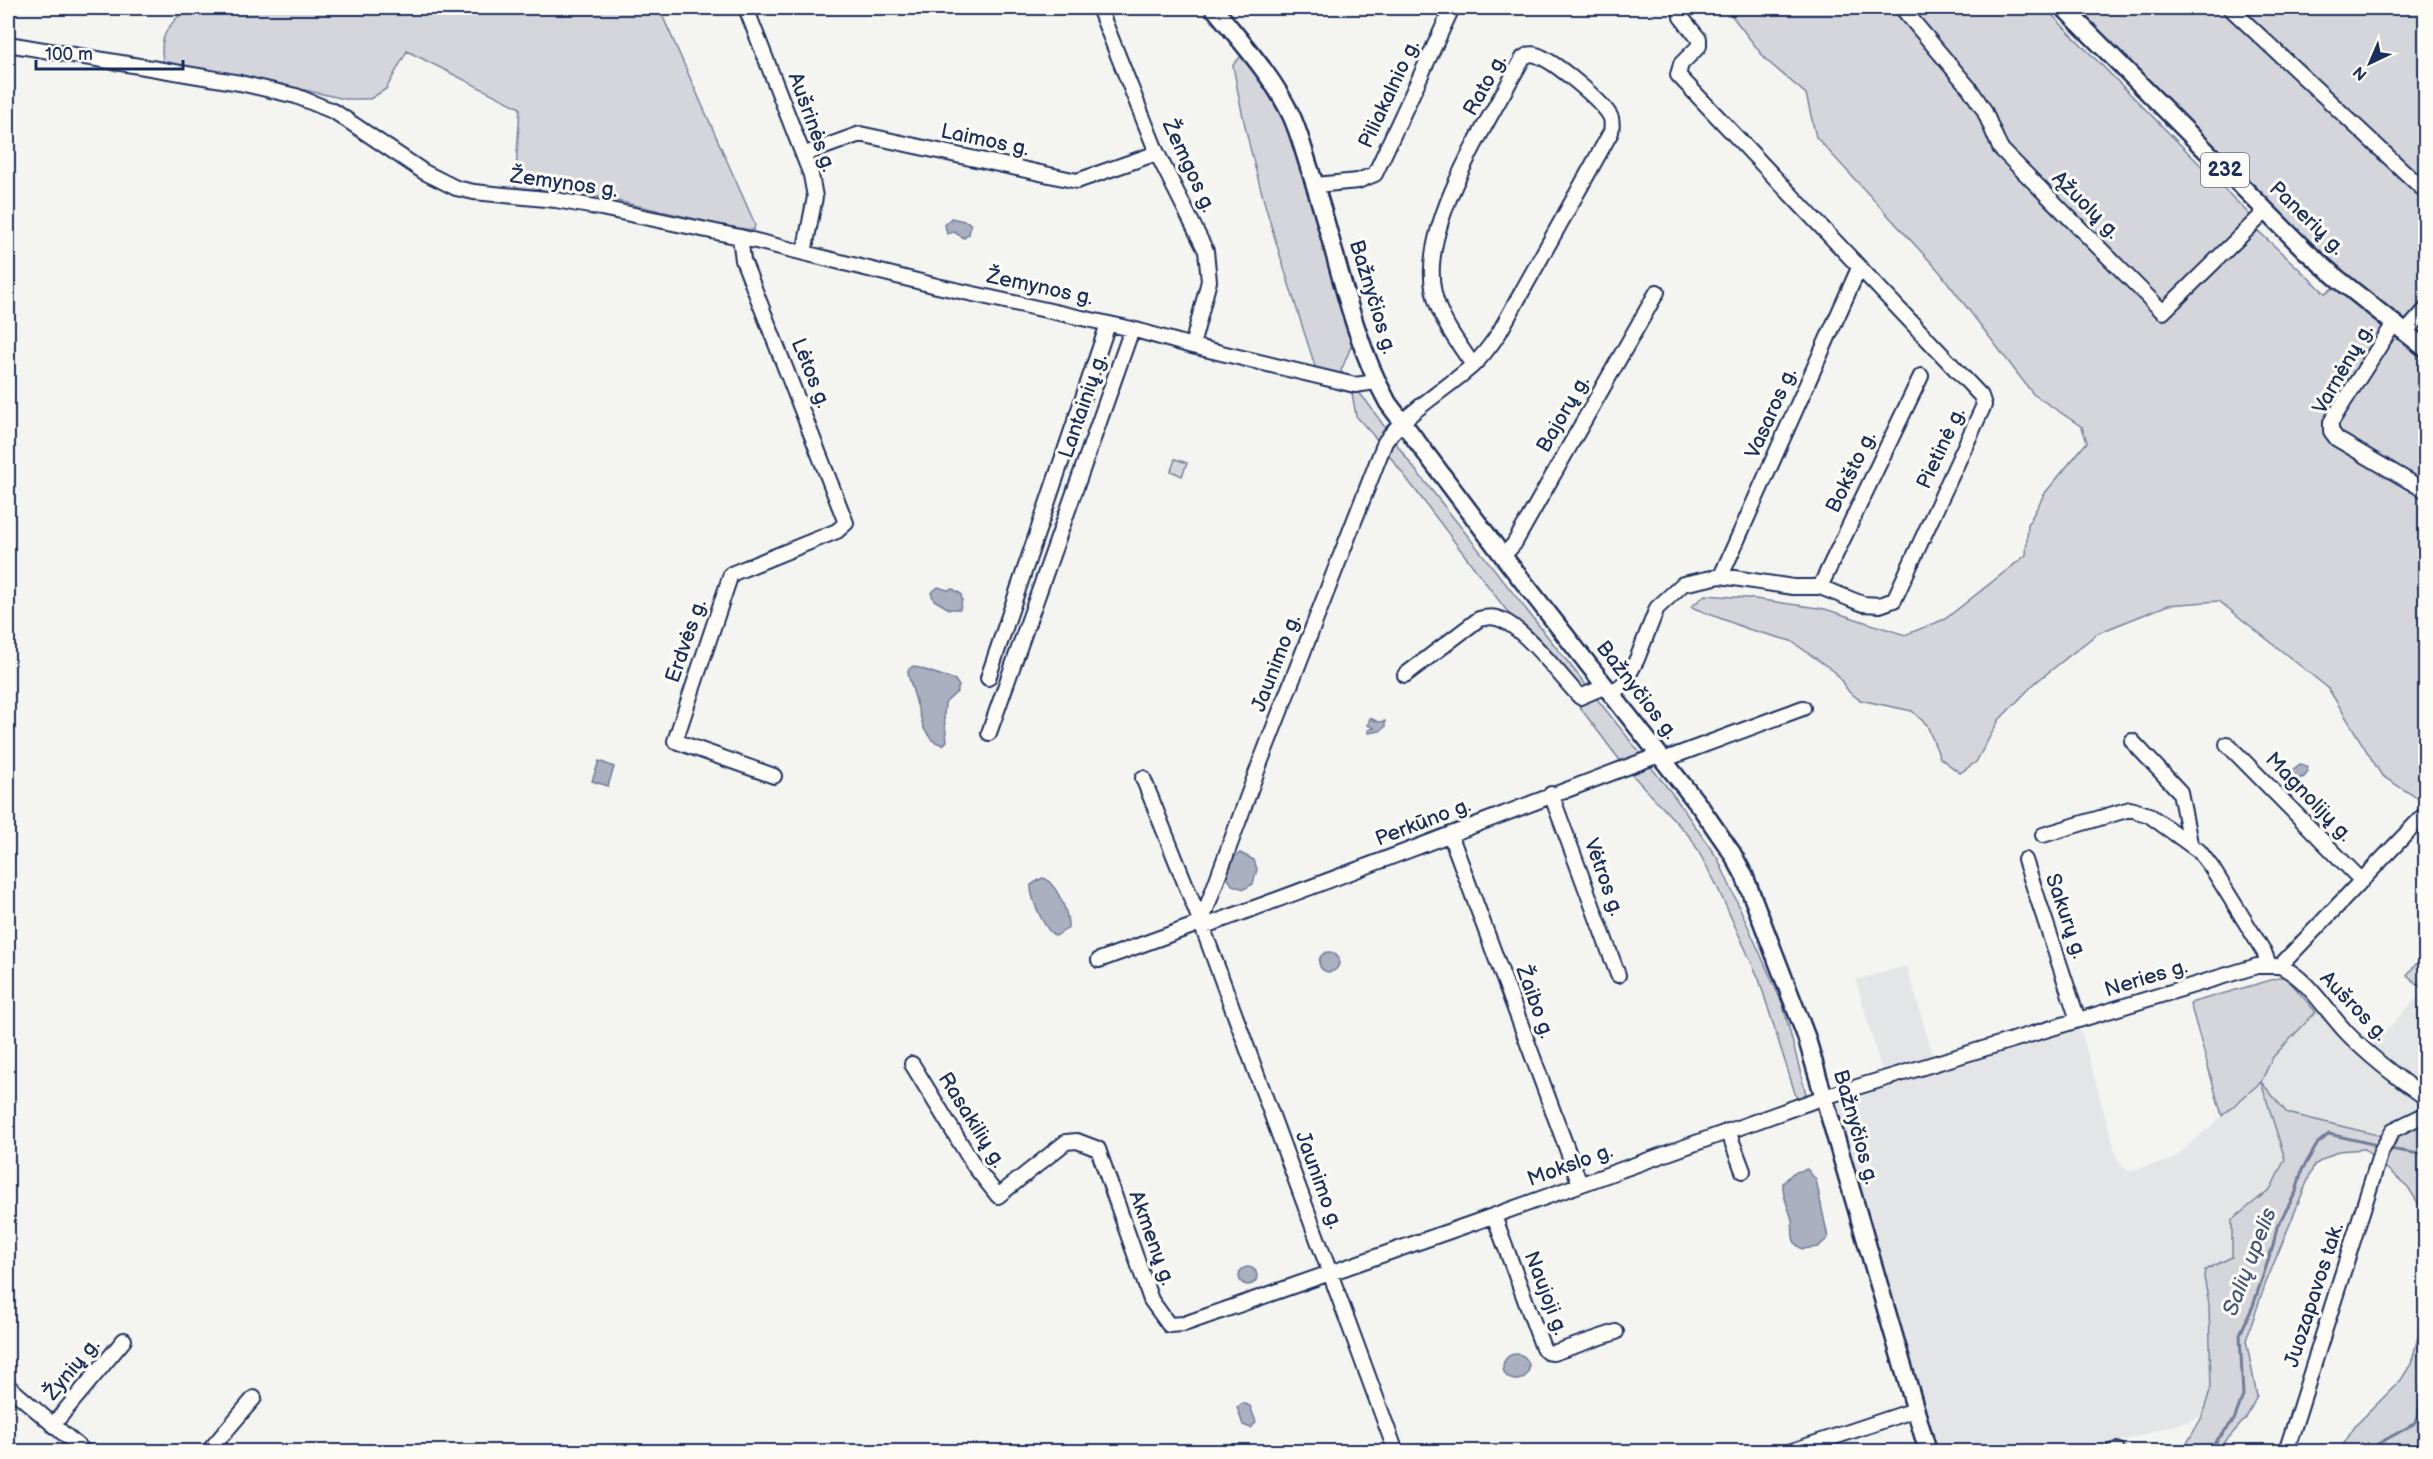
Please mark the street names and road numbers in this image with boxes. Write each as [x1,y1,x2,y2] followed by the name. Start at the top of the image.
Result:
[1353,36,1425,152] street label: Piliakalnio g.
[1458,50,1512,120] street label: Rato g.
[782,69,842,175] street label: Aušrinės g.
[1156,115,1221,216] street label: Žemgos g.
[938,118,1032,162] street label: Laimos g.
[2201,153,2249,187] road number: 232
[508,163,619,203] street label: Žemynos g.
[2047,166,2125,244] street label: Ąžuolų g.
[2264,176,2350,260] street label: Panerių g.
[1344,237,1402,357] street label: Bažnyčios g.
[983,263,1096,310] street label: Žemynos g.
[2307,320,2379,418] street label: Varnėnų g.
[786,335,836,411] street label: Lėtos g.
[1053,351,1113,461] street label: Lantainių g.
[1740,364,1802,462] street label: Vasaros g.
[1531,371,1595,457] street label: Bajorų g.
[1911,403,1971,493] street label: Pietinė g.
[1821,427,1881,517] street label: Bokšto g.
[660,596,712,686] street label: Erdvės g.
[1246,611,1306,715] street label: Jaunimo g.
[1591,636,1683,744] street label: Bažnyčios g.
[2260,747,2358,847] street label: Magnolijų g.
[1372,792,1474,852] street label: Perkūno g.
[1578,835,1630,919] street label: Vėtros g.
[2040,870,2092,962] street label: Sakurų g.
[2101,954,2191,1002] street label: Neries g.
[1510,961,1560,1042] street label: Žaibo g.
[2315,966,2393,1046] street label: Aušros g.
[1828,1067,1884,1187] street label: Bažnyčios g.
[933,1068,1011,1172] street label: Rasakilių g.
[1290,1128,1348,1232] street label: Jaunimo g.
[1524,1138,1616,1192] street label: Mokslo g.
[1123,1187,1181,1289] street label: Akmenų g.
[2279,1220,2349,1370] street label: Juozapavos tak.
[1519,1248,1573,1338] street label: Naujoji g.
[38,1333,105,1406] street label: Žynių g.

